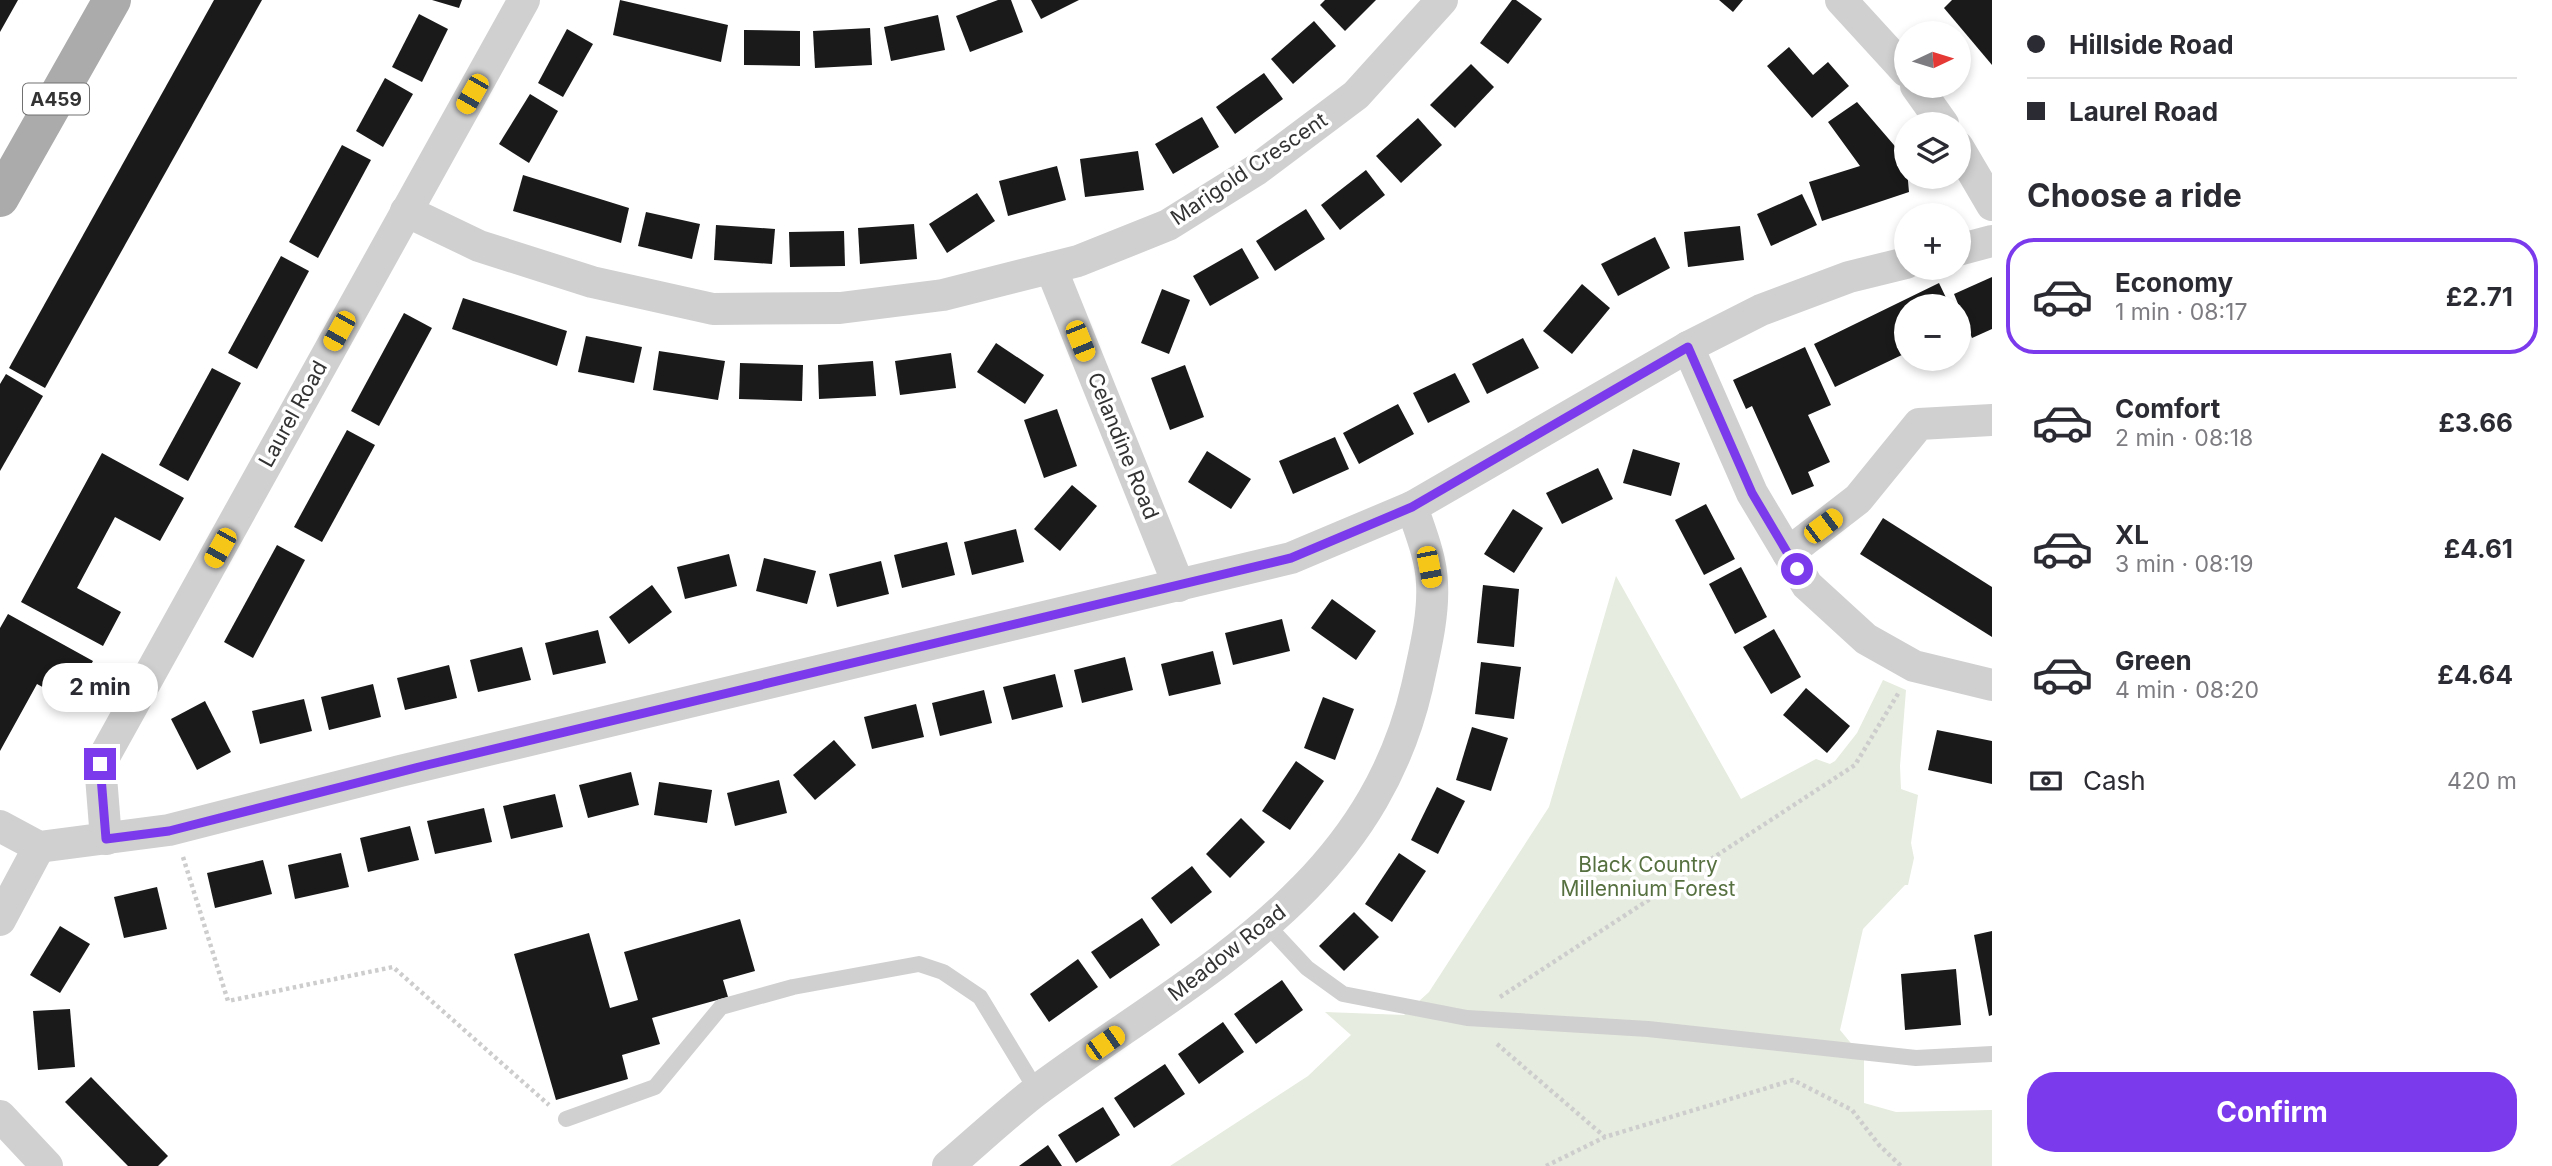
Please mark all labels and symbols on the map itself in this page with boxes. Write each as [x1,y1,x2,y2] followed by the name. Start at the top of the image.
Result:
[1894,21,1970,98] north arrow
[453,71,492,117] car
[23,83,89,114] road number: A459
[1166,107,1332,230] street label: Marigold Crescent
[320,308,359,354] car
[1063,318,1098,364] car
[253,356,332,471] street label: Laurel Road
[1083,369,1164,523] street label: Celandine Road
[1800,505,1847,547] car
[201,525,240,571] car
[1415,544,1444,590] car
[1781,553,1813,585] route start
[42,662,158,712] callout: 2 min
[84,748,116,780] route end
[1560,852,1736,901] park label: Black Country Millennium Forest
[1163,899,1290,1006] street label: Meadow Road
[1082,1022,1129,1064] car

